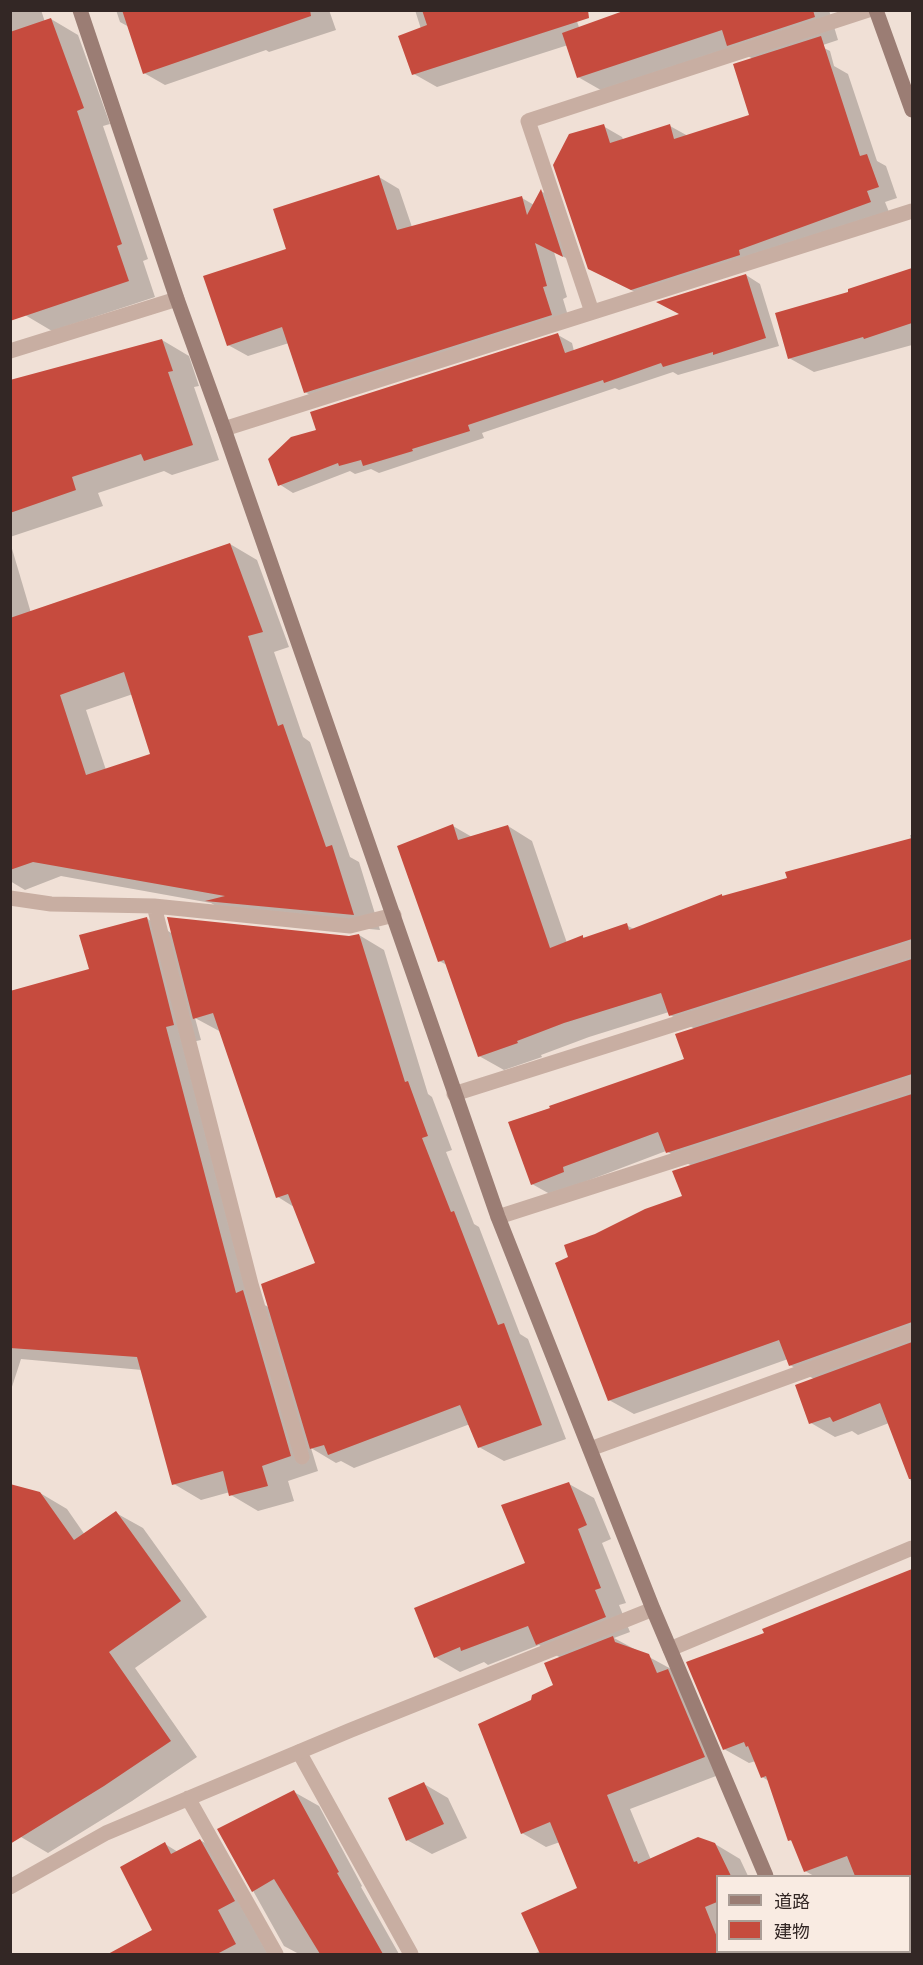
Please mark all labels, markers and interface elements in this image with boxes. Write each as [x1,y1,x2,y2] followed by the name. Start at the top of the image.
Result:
[716,1875,911,1953] legend
[774,1890,810,1913] text: 道路
[774,1920,810,1943] text: 建物

